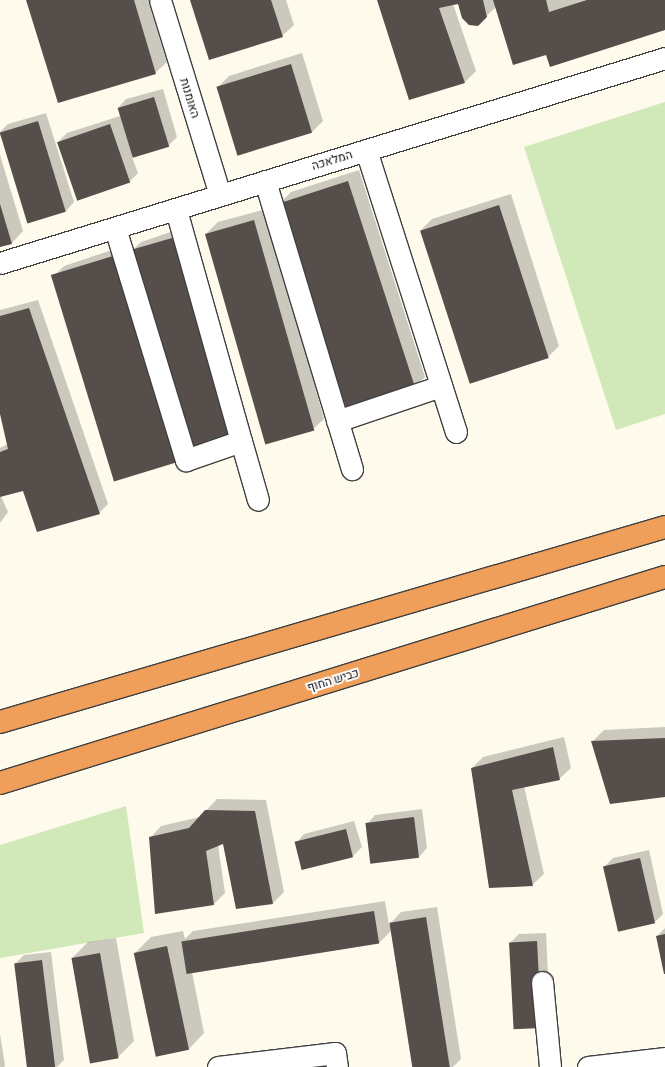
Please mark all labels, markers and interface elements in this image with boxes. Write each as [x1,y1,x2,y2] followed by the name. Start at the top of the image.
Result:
[177,76,203,120] street label: האומנות
[310,147,354,173] street label: המלאכה
[305,665,361,695] street label: כביש החוף

